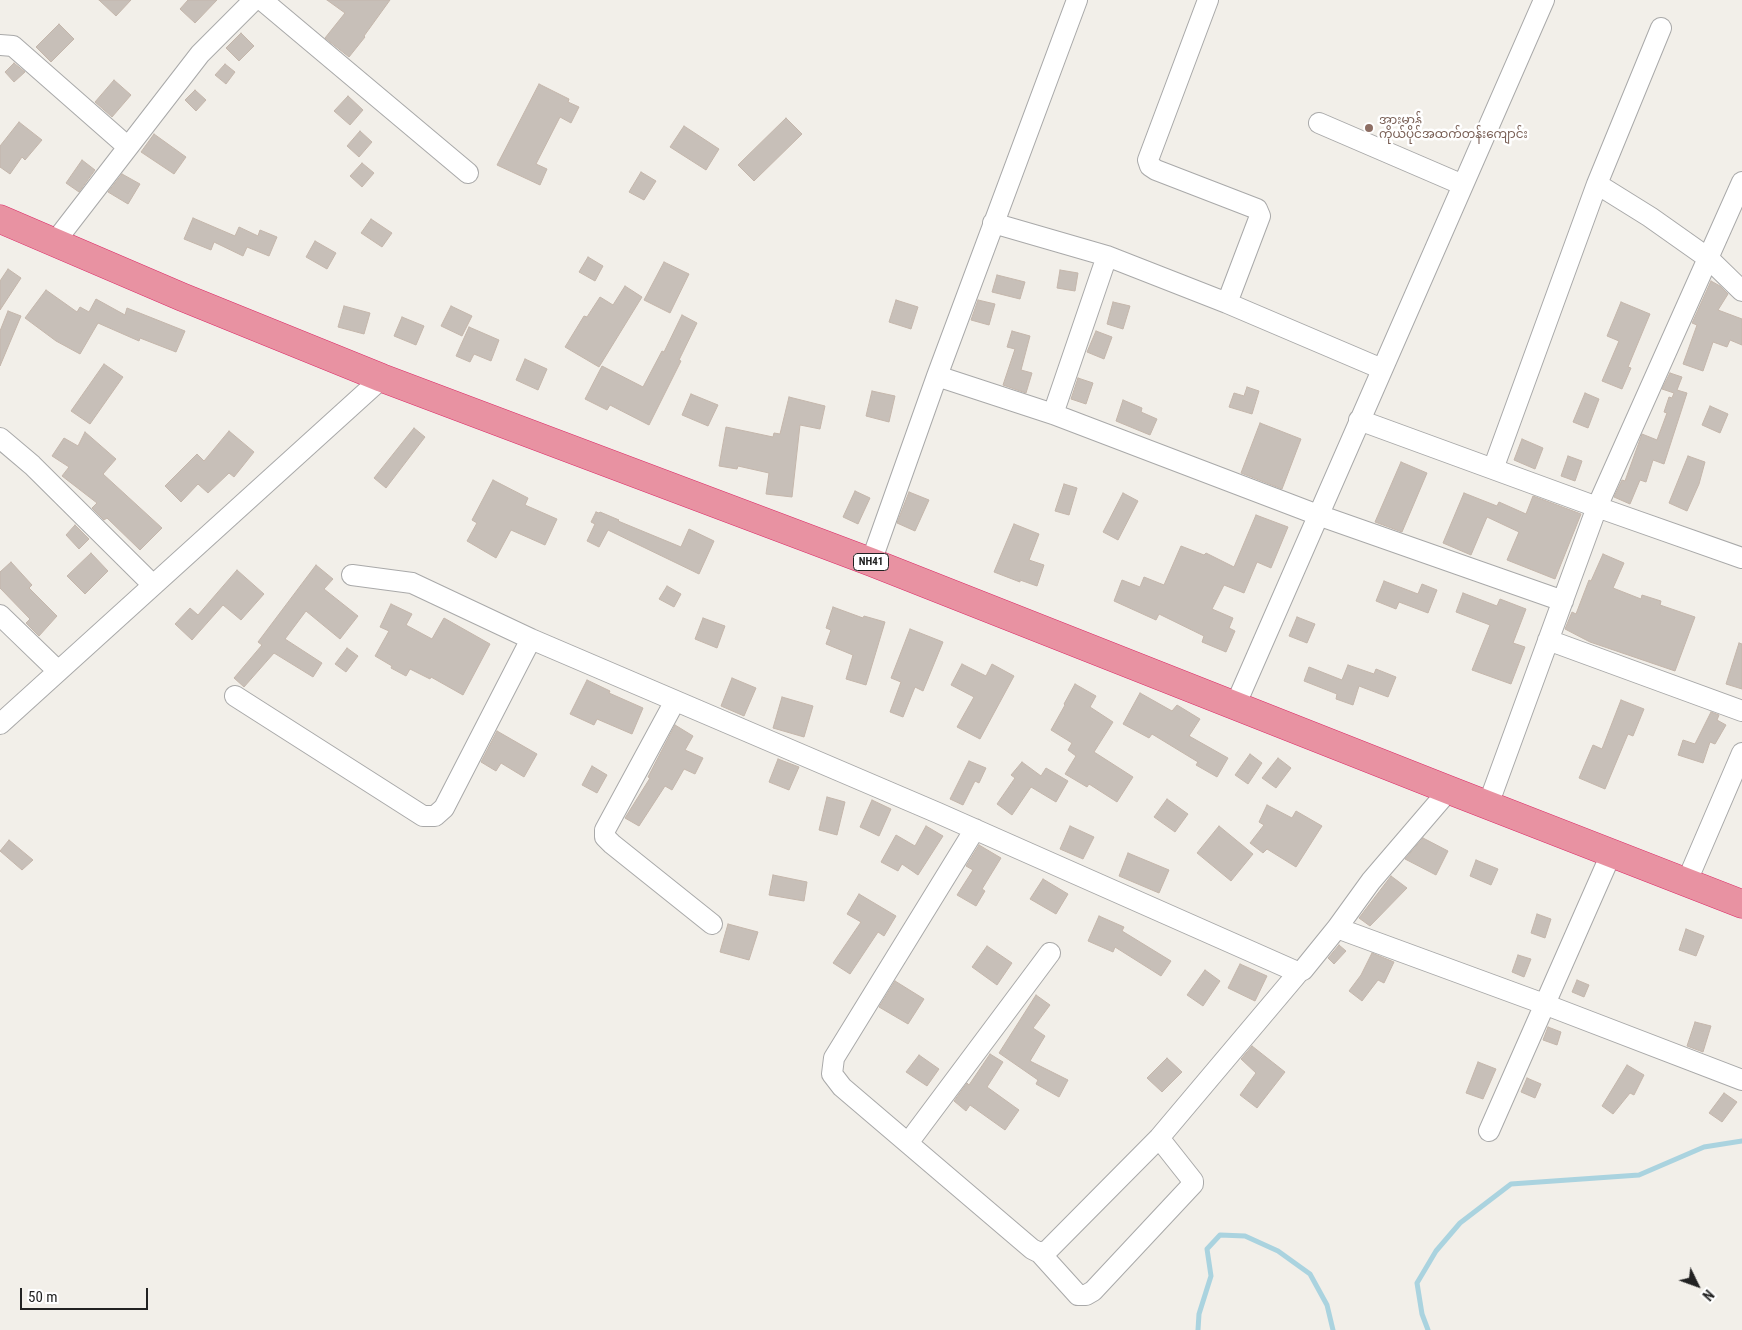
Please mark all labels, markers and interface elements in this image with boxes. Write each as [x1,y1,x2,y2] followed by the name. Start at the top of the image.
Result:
[1379,114,1528,142] place label: အားမာန် ကိုယ်ပိုင်အထက်တန်းကျောင်း
[1363,122,1375,134] marker: အားမာန် ကိုယ်ပိုင်အထက်တန်းကျောင်း
[854,554,888,570] road number: NH41
[1672,1260,1722,1310] north arrow
[22,1278,150,1310] scale bar
[1699,1286,1717,1304] text: N
[28,1288,58,1306] text: 50 m

